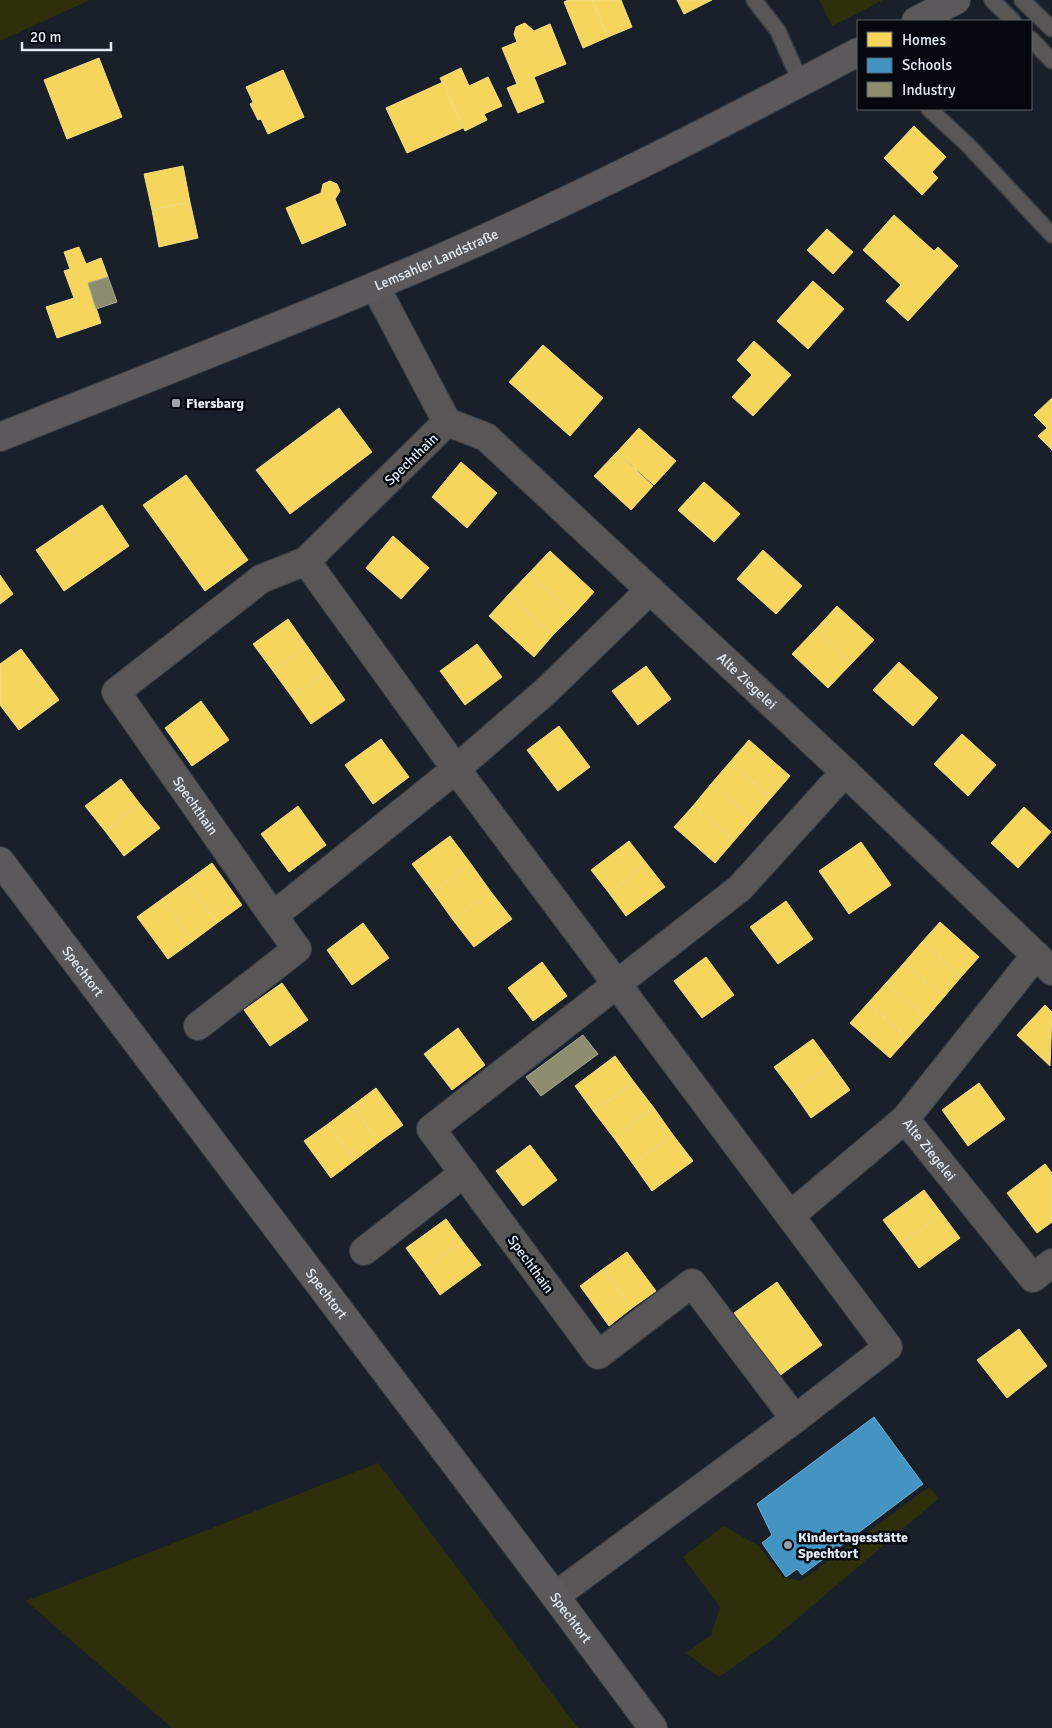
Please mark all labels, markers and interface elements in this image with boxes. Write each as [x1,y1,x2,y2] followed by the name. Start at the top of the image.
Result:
[22,20,111,52] scale bar
[857,20,1032,110] legend
[30,28,61,46] text: 20 m
[902,31,946,49] text: Homes
[902,56,953,74] text: Schools
[902,81,955,99] text: Industry
[372,225,501,294] street label: Lemsahler Landstraße
[186,395,244,412] place label: Fiersbarg
[170,397,182,409] marker: Fiersbarg
[381,430,442,489] street label: Spechthain
[714,649,780,713] street label: Alte Ziegelei
[169,773,222,838] street label: Spechthain
[58,943,107,1000] street label: Spechtort
[899,1115,959,1184] street label: Alte Ziegelei
[504,1232,557,1297] street label: Spechthain
[302,1265,351,1323] street label: Spechtort
[798,1529,908,1562] place label: Kindertagesstätte Spechtort
[782,1539,794,1551] marker: Kindertagesstätte Spechtort
[546,1589,595,1647] street label: Spechtort

